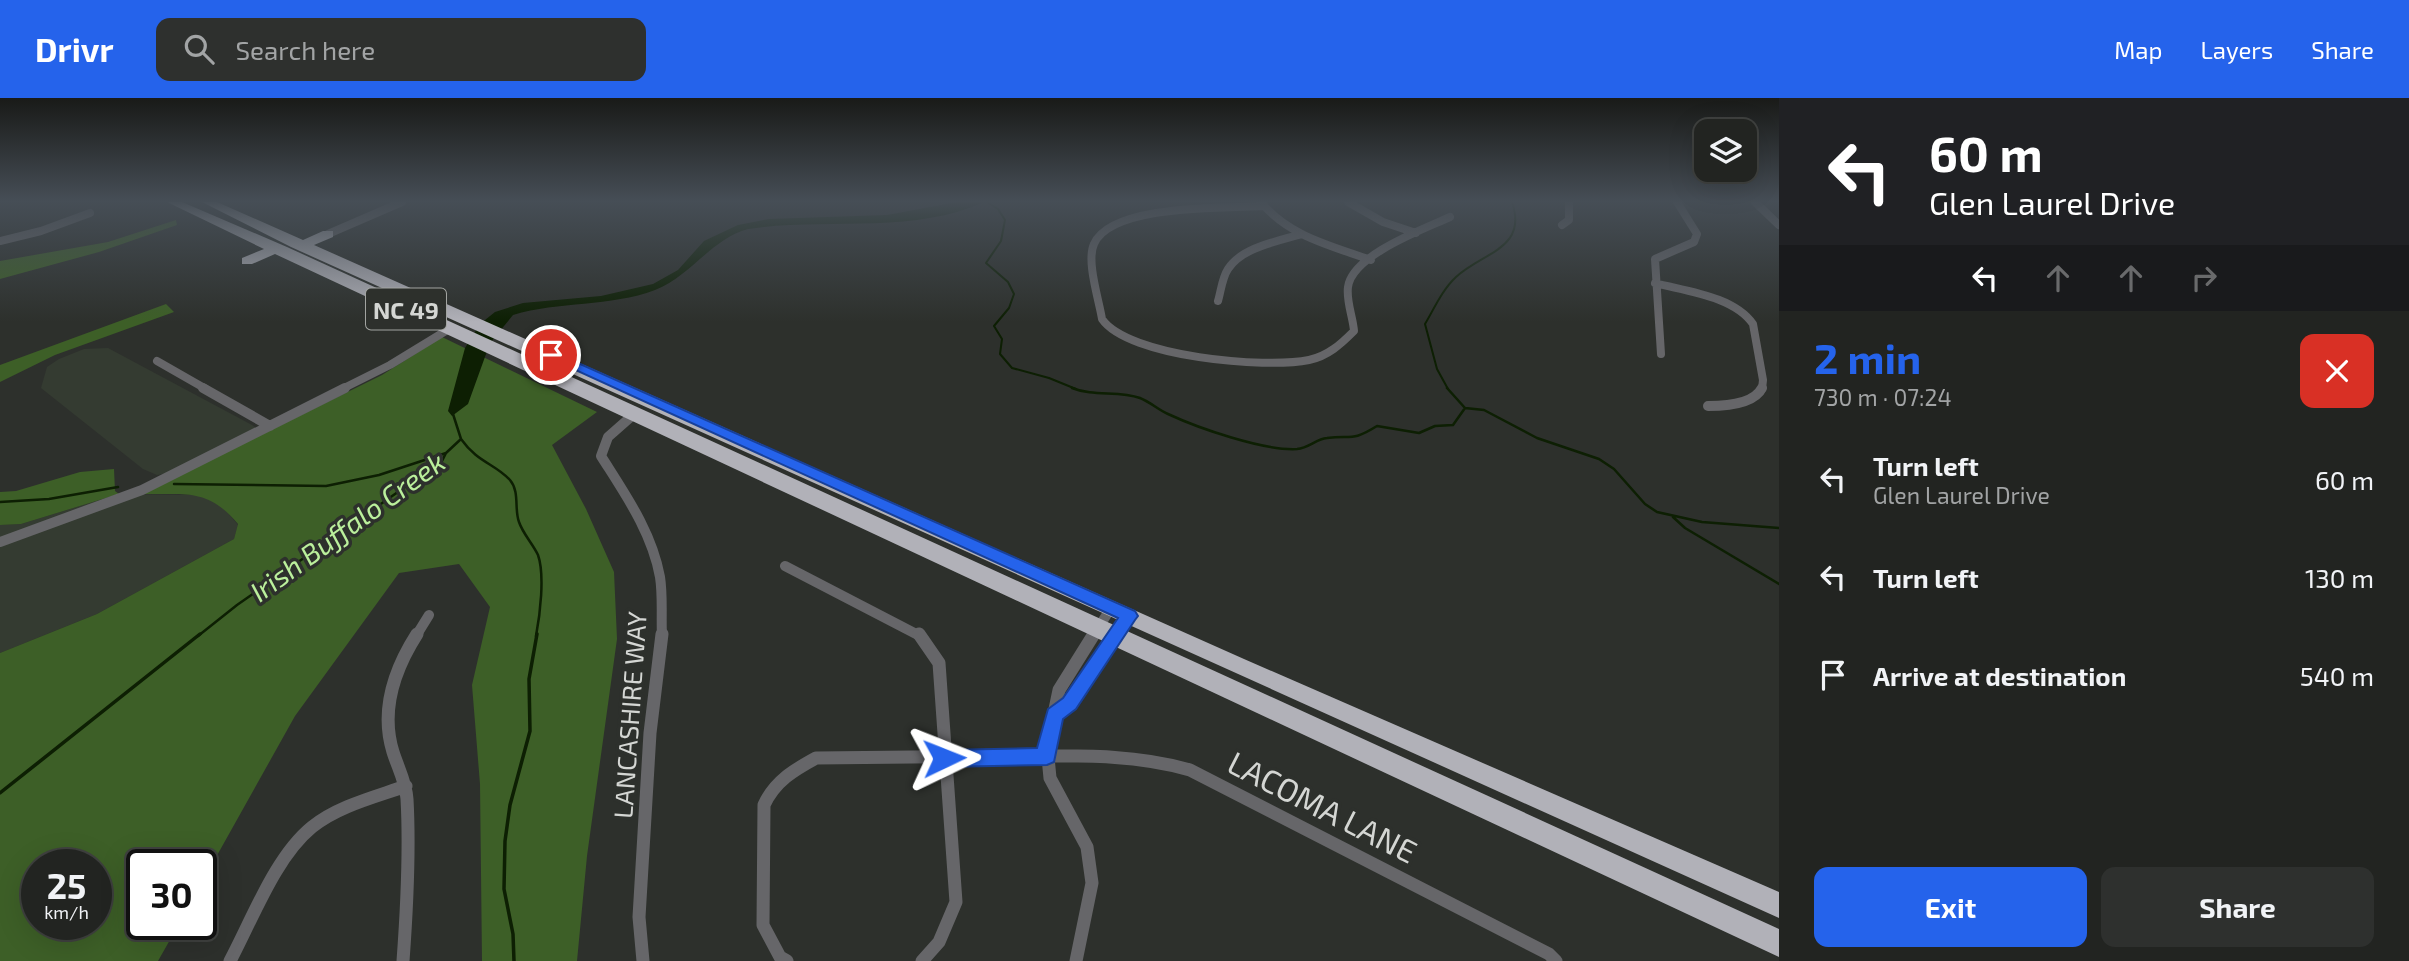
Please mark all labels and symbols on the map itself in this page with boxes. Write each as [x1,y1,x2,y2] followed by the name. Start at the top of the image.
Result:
[366,288,446,330] road number: NC 49
[521,325,581,385] pin
[243,444,451,608] water label: Irish Buffalo Creek
[606,610,652,820] street label: LANCASHIRE WAY
[907,721,981,795] position arrow
[1222,742,1424,870] street label: LACOMA LANE
[126,849,217,940] speed limit sign: 30

